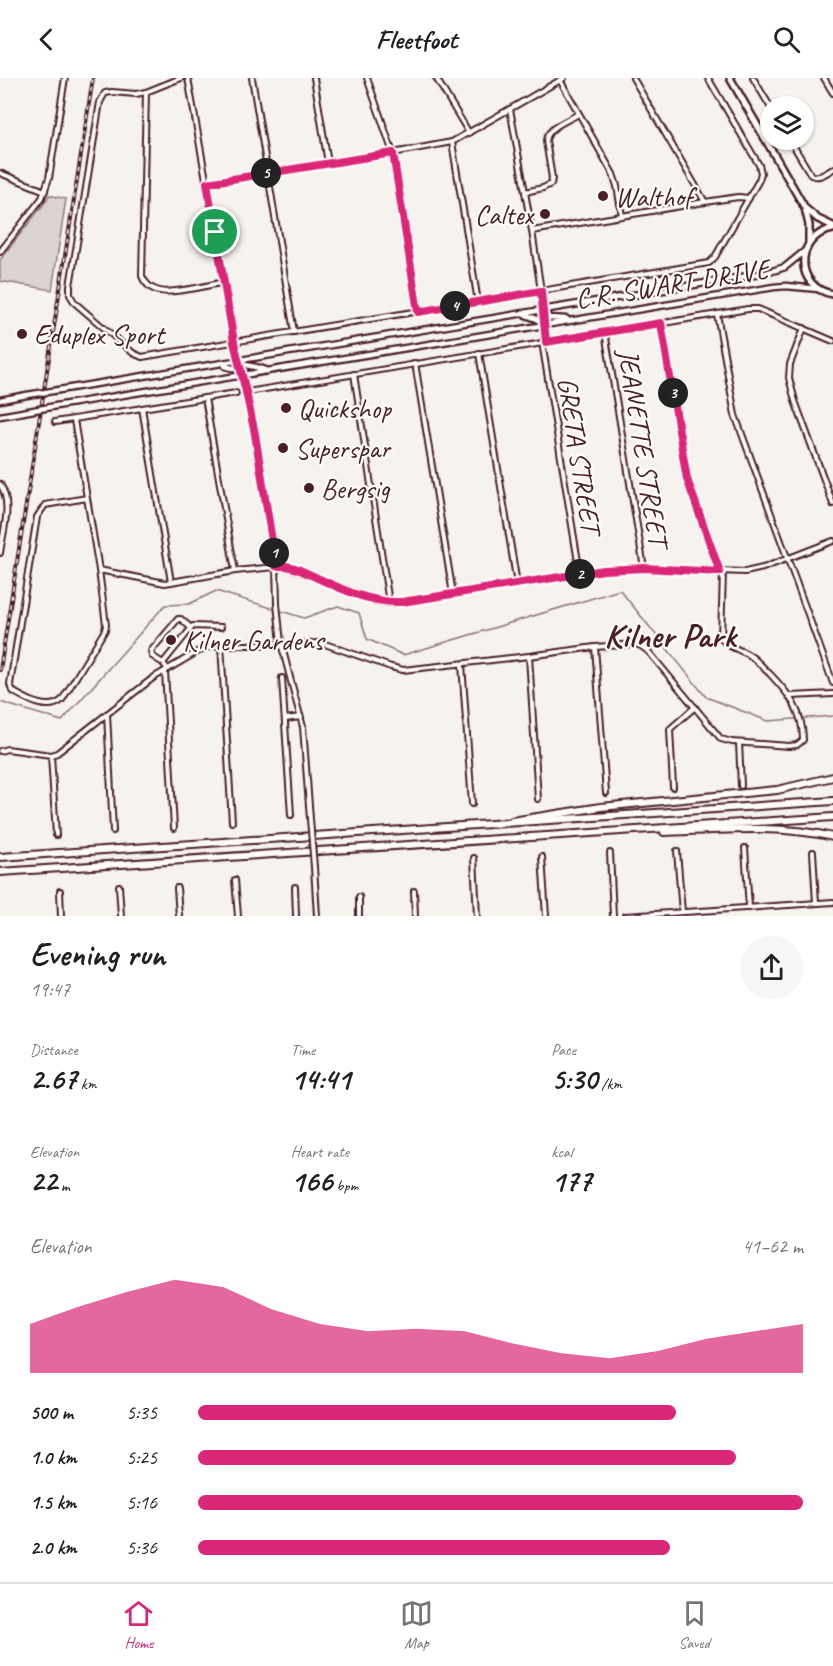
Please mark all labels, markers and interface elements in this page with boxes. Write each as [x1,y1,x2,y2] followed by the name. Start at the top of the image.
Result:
[376,22,457,56] text: Fleetfoot
[30,23,63,56] icon: back
[770,23,803,56] icon: search
[760,96,814,150] map controls
[760,96,814,150] button: layers
[251,158,281,188] pin: 5
[263,163,269,183] text: 5
[615,179,698,214] place label: Walthof
[596,189,610,203] marker: Walthof
[475,197,535,232] place label: Caltex
[189,206,240,257] pin
[538,207,552,221] marker: Caltex
[198,215,231,248] icon: arrive
[573,250,775,316] street label: C.R. SWART DRIVE
[440,291,470,321] pin: 4
[451,296,459,316] text: 4
[34,317,167,352] place label: Eduplex Sport
[15,327,29,341] marker: Eduplex Sport
[610,345,677,555] street label: JEANETTE STREET
[550,375,610,542] street label: GRETA STREET
[658,378,688,408] pin: 3
[669,383,677,403] text: 3
[298,391,392,426] place label: Quickshop
[279,401,293,415] marker: Quickshop
[295,431,392,466] place label: Superspar
[276,441,290,455] marker: Superspar
[321,471,390,506] place label: Bergsig
[302,481,316,495] marker: Bergsig
[259,538,289,568] pin: 1
[270,543,278,563] text: 1
[565,559,595,589] pin: 2
[576,564,584,584] text: 2
[604,614,739,657] district label: Kilner Park
[183,623,326,658] place label: Kilner Gardens
[164,633,178,647] marker: Kilner Gardens
[30,933,165,975] text: Evening run
[740,936,803,999] button: share
[30,977,70,1002] text: 19:47
[30,1040,78,1060] text: Distance
[291,1040,315,1060] text: Time
[551,1040,576,1060] text: Pace
[30,1060,77,1098] text: 2.67
[291,1060,351,1098] text: 14:41
[551,1060,597,1098] text: 5:30
[77,1074,96,1094] text: km
[597,1074,622,1094] text: /km
[30,1142,79,1162] text: Elevation
[291,1142,349,1162] text: Heart rate
[551,1142,572,1162] text: kcal
[30,1162,57,1200] text: 22
[291,1162,332,1200] text: 166
[551,1162,592,1200] text: 177
[57,1176,70,1196] text: m
[332,1176,358,1196] text: bpm
[30,1234,92,1259] text: Elevation
[742,1234,803,1259] text: 41–62 m
[30,1400,73,1425] text: 500 m
[126,1400,157,1425] text: 5:35
[30,1445,77,1470] text: 1.0 km
[126,1445,157,1470] text: 5:25
[30,1490,76,1515] text: 1.5 km
[126,1490,157,1515] text: 5:16
[30,1535,77,1560] text: 2.0 km
[126,1535,157,1560] text: 5:36
[122,1597,155,1653] tab: Home
[400,1597,433,1653] tab: Map
[678,1597,711,1653] tab: Saved

